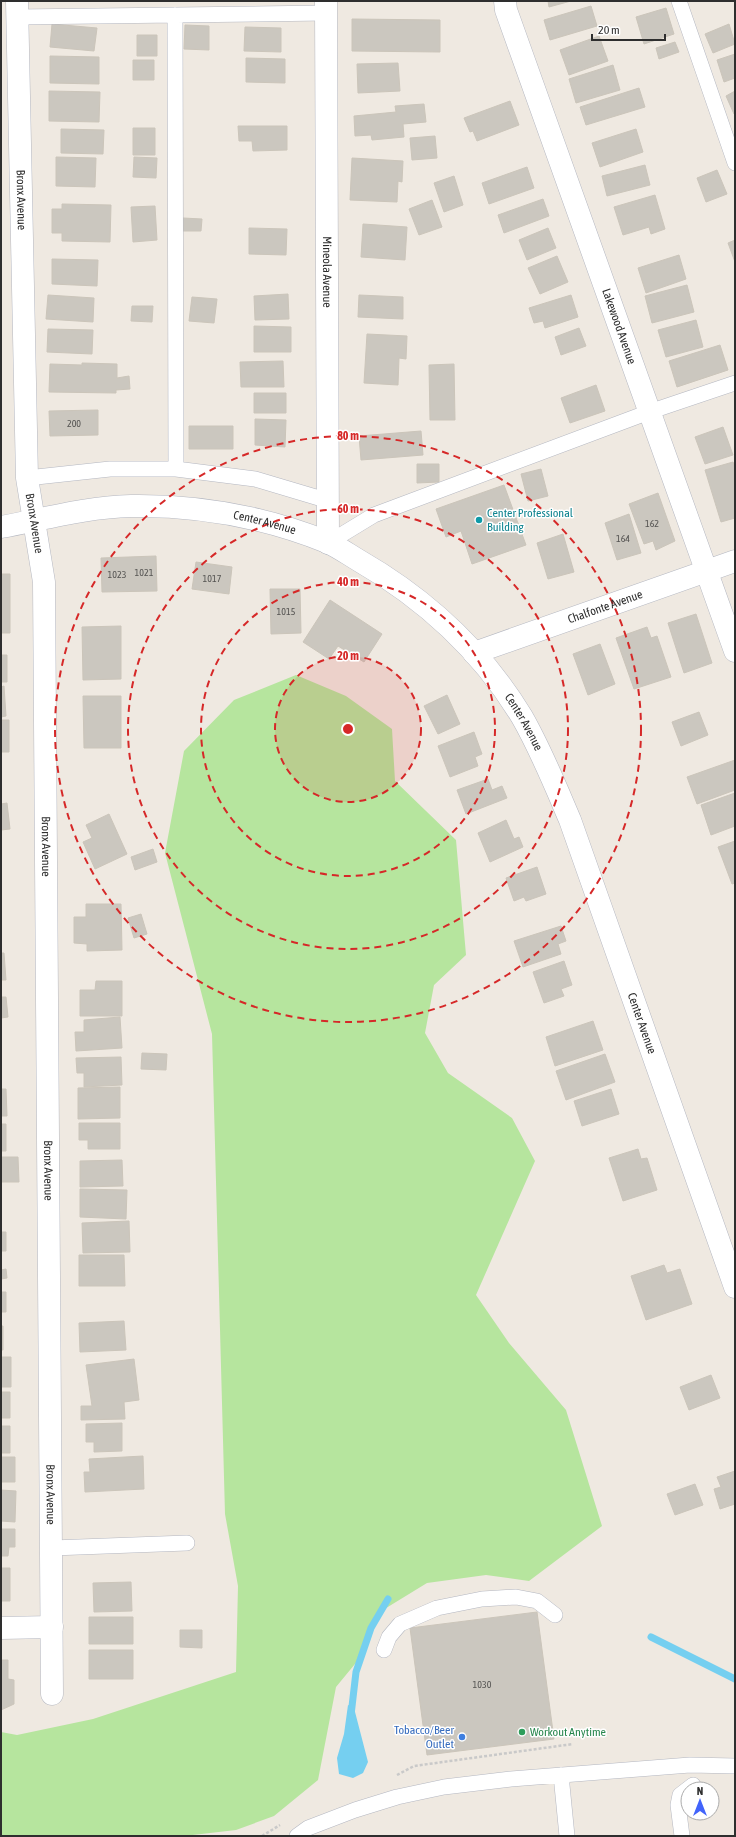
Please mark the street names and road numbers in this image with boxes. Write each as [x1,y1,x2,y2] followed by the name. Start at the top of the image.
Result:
[14,170,29,230] street label: Bronx Avenue
[320,236,334,308] street label: Mineola Avenue
[599,287,639,366] street label: Lakewood Avenue
[23,492,46,554] street label: Bronx Avenue
[232,508,298,537] street label: Center Avenue
[566,587,644,626] street label: Chalfonte Avenue
[502,691,546,753] street label: Center Avenue
[39,816,53,877] street label: Bronx Avenue
[625,991,659,1056] street label: Center Avenue
[41,1140,55,1201] street label: Bronx Avenue
[43,1464,58,1525] street label: Bronx Avenue

